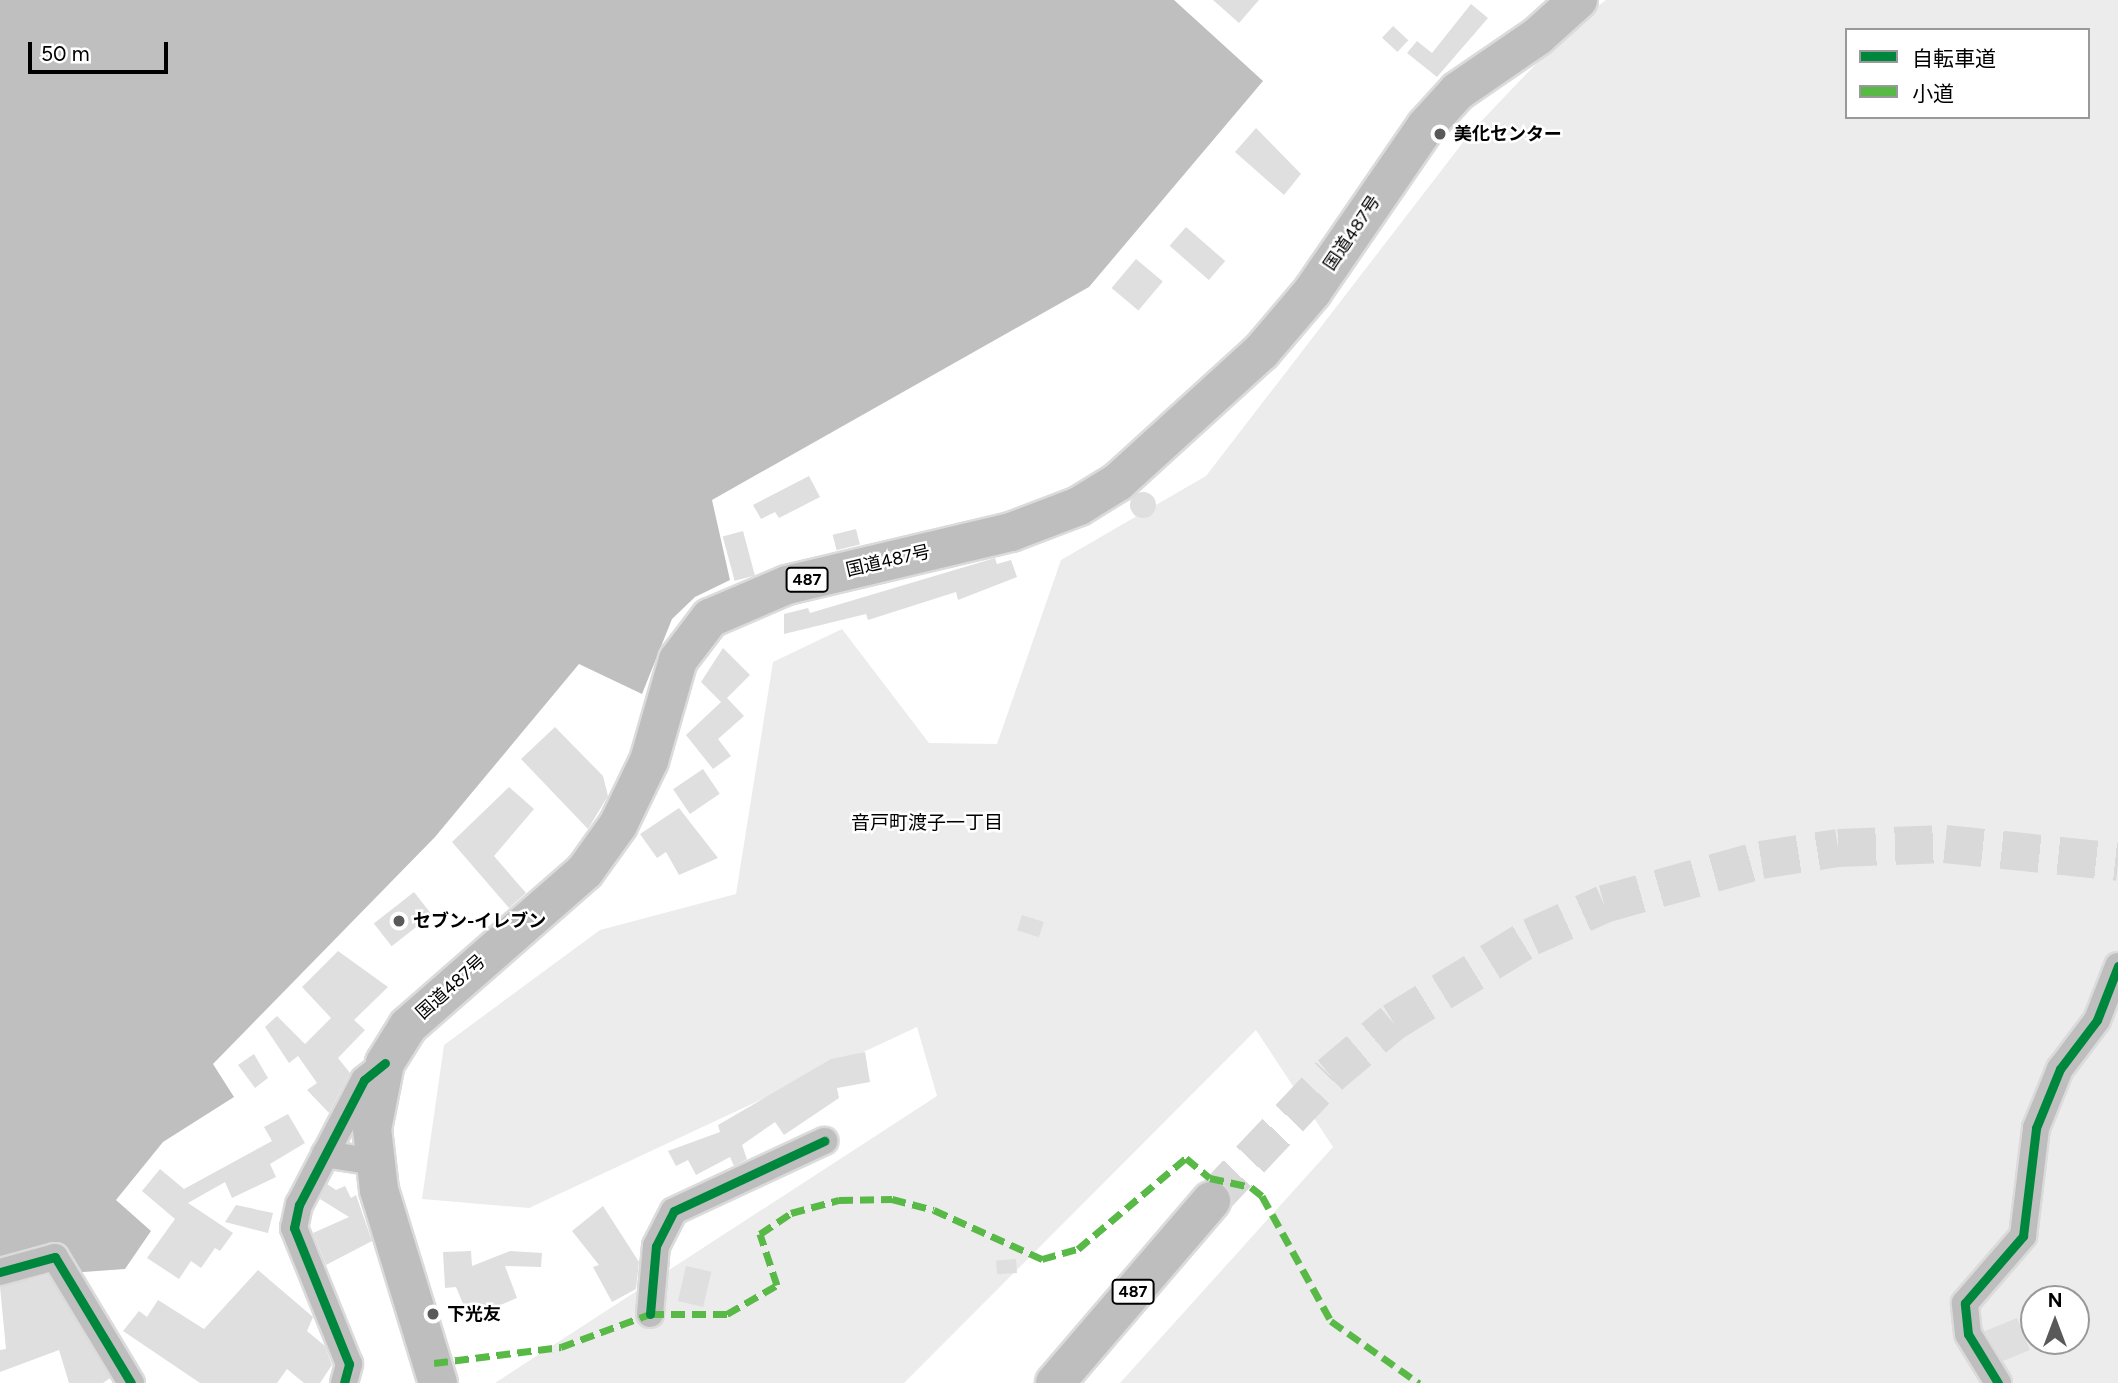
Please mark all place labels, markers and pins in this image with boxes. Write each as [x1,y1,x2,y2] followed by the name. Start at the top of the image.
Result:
[1454,123,1562,145] place label: 美化センター
[1432,126,1448,142] marker: 美化センター
[413,910,546,932] place label: セブン-イレブン
[391,913,407,929] marker: セブン-イレブン
[447,1303,501,1325] place label: 下光友
[425,1306,441,1322] marker: 下光友

